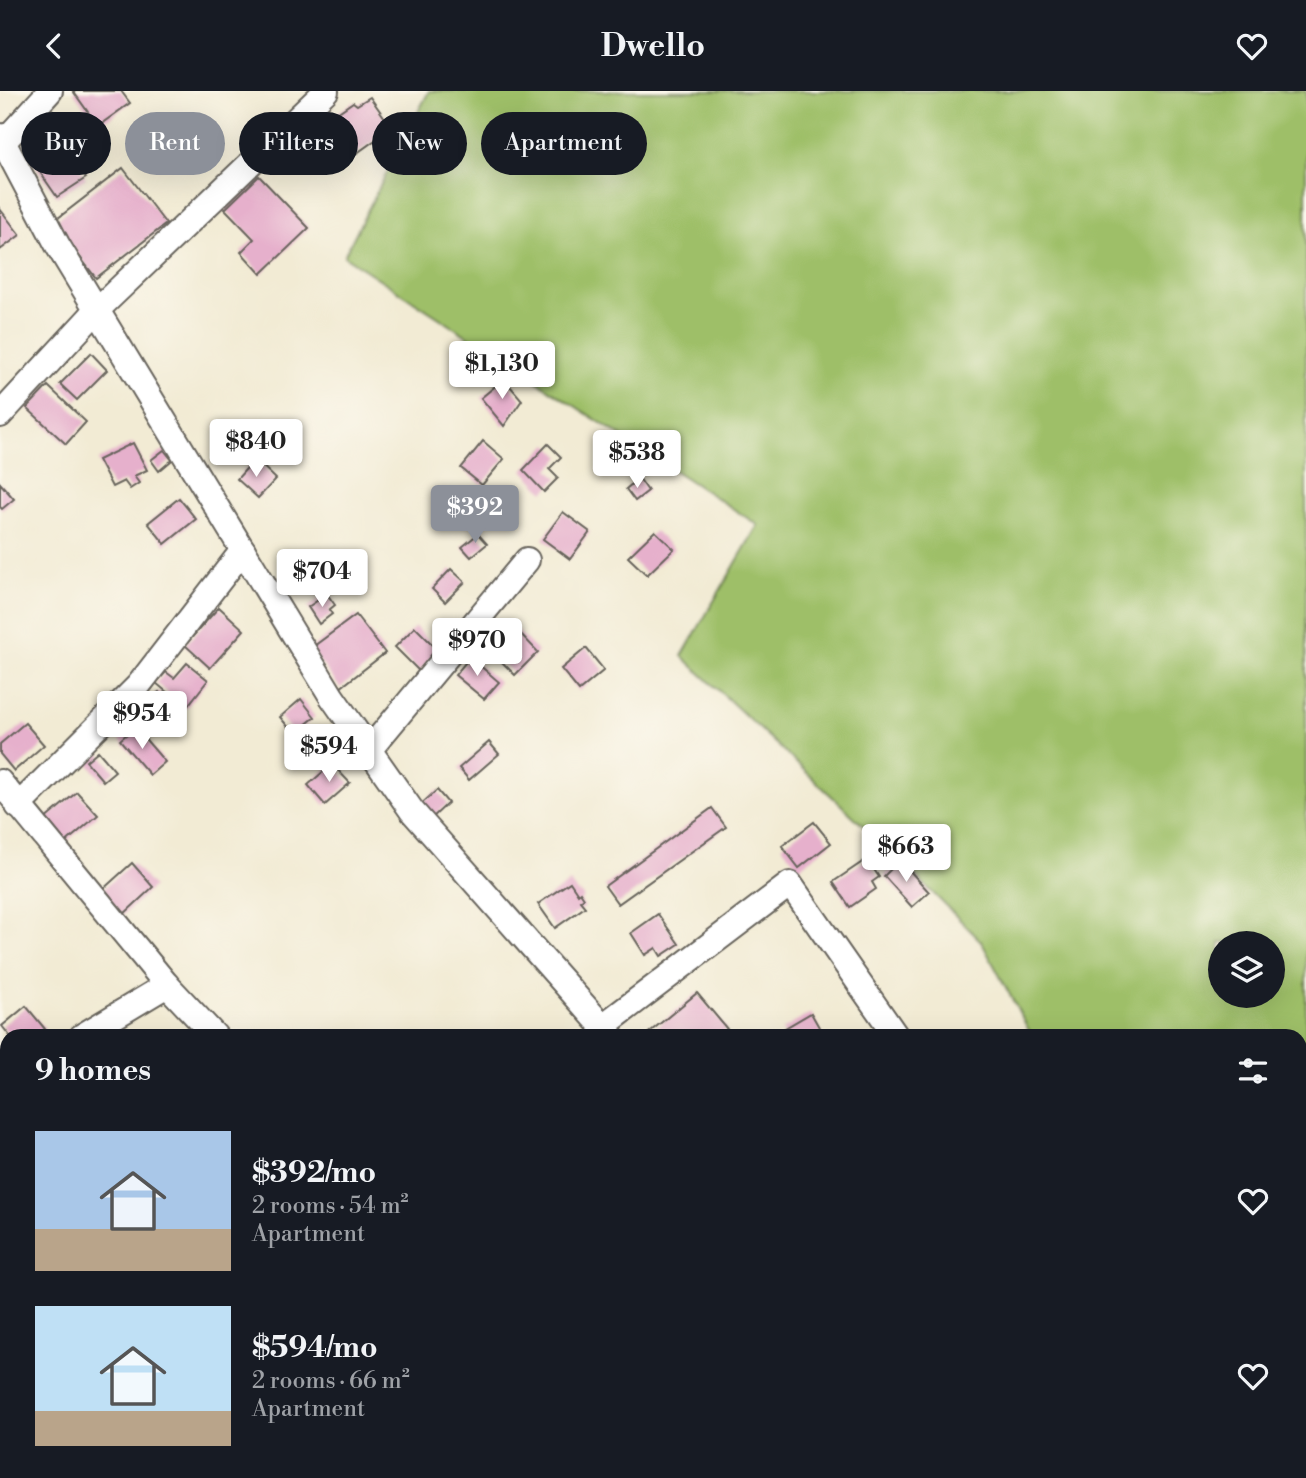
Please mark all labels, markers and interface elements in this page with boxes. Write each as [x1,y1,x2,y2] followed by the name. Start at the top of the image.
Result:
[601,26,705,66] text: Dwello
[35,27,73,65] icon: back
[1233,27,1271,65] icon: heart
[21,112,111,175] chip: Buy
[125,112,225,175] chip: Rent
[239,112,358,175] chip: Filters
[372,112,467,175] chip: New
[481,112,647,175] chip: Apartment
[445,341,559,401] pin: $1,130
[465,350,539,378] text: $1,130
[215,419,297,479] pin: $840
[226,428,286,456] text: $840
[596,431,678,490] pin: $538
[609,439,665,467] text: $538
[434,485,516,545] pin: $392
[447,494,503,522] text: $392
[281,549,363,609] pin: $704
[293,558,351,586] text: $704
[436,619,518,678] pin: $970
[448,627,506,655] text: $970
[101,691,183,751] pin: $954
[113,700,171,728] text: $954
[288,725,370,784] pin: $594
[300,733,358,761] text: $594
[865,825,947,884] pin: $663
[878,833,934,861] text: $663
[1208,931,1285,1008] map controls
[1208,931,1285,1008] button: layers
[35,1052,151,1090] text: 9 homes
[1234,1052,1272,1090] icon: filters
[252,1154,376,1192] text: $392/mo
[91,1159,175,1243] icon: home
[1234,1182,1272,1220] icon: heart
[252,1192,409,1220] text: 2 rooms · 54 m²
[252,1220,365,1248] text: Apartment
[252,1329,378,1367] text: $594/mo
[91,1334,175,1418] icon: home
[1234,1357,1272,1395] icon: heart
[252,1367,410,1395] text: 2 rooms · 66 m²
[252,1395,365,1423] text: Apartment

